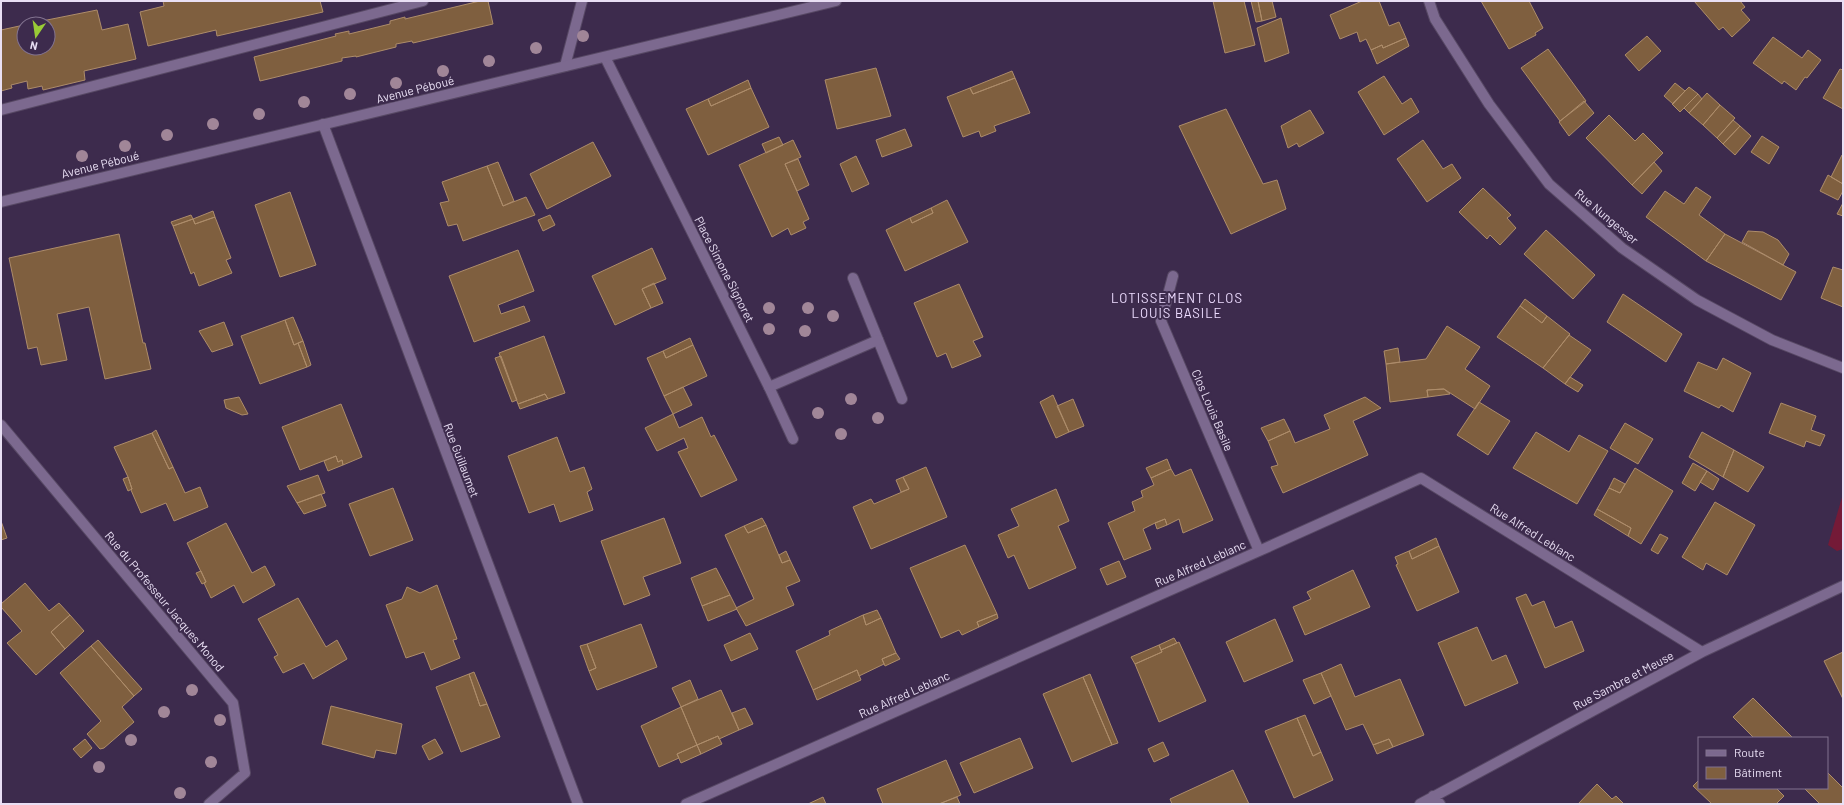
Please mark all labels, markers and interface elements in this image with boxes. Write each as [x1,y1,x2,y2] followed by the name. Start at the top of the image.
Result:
[16,16,56,56] north arrow
[29,39,39,53] text: N
[375,73,455,105] street label: Avenue Péboué
[60,148,140,180] street label: Avenue Péboué
[1572,185,1642,247] street label: Rue Nungesser
[692,214,758,324] street label: Place Simone Signoret
[1111,290,1243,321] district label: LOTISSEMENT CLOS LOUIS BASILE
[1189,367,1237,453] street label: Clos Louis Basile
[441,421,483,499] street label: Rue Guillaumet
[1488,500,1578,564] street label: Rue Alfred Leblanc
[102,528,228,674] street label: Rue du Professeur Jacques Monod
[1152,537,1248,589] street label: Rue Alfred Leblanc
[1570,648,1676,712] street label: Rue Sambre et Meuse
[856,668,952,720] street label: Rue Alfred Leblanc
[1698,737,1828,789] legend
[1734,745,1765,759] text: Route
[1734,765,1782,779] text: Bâtiment

